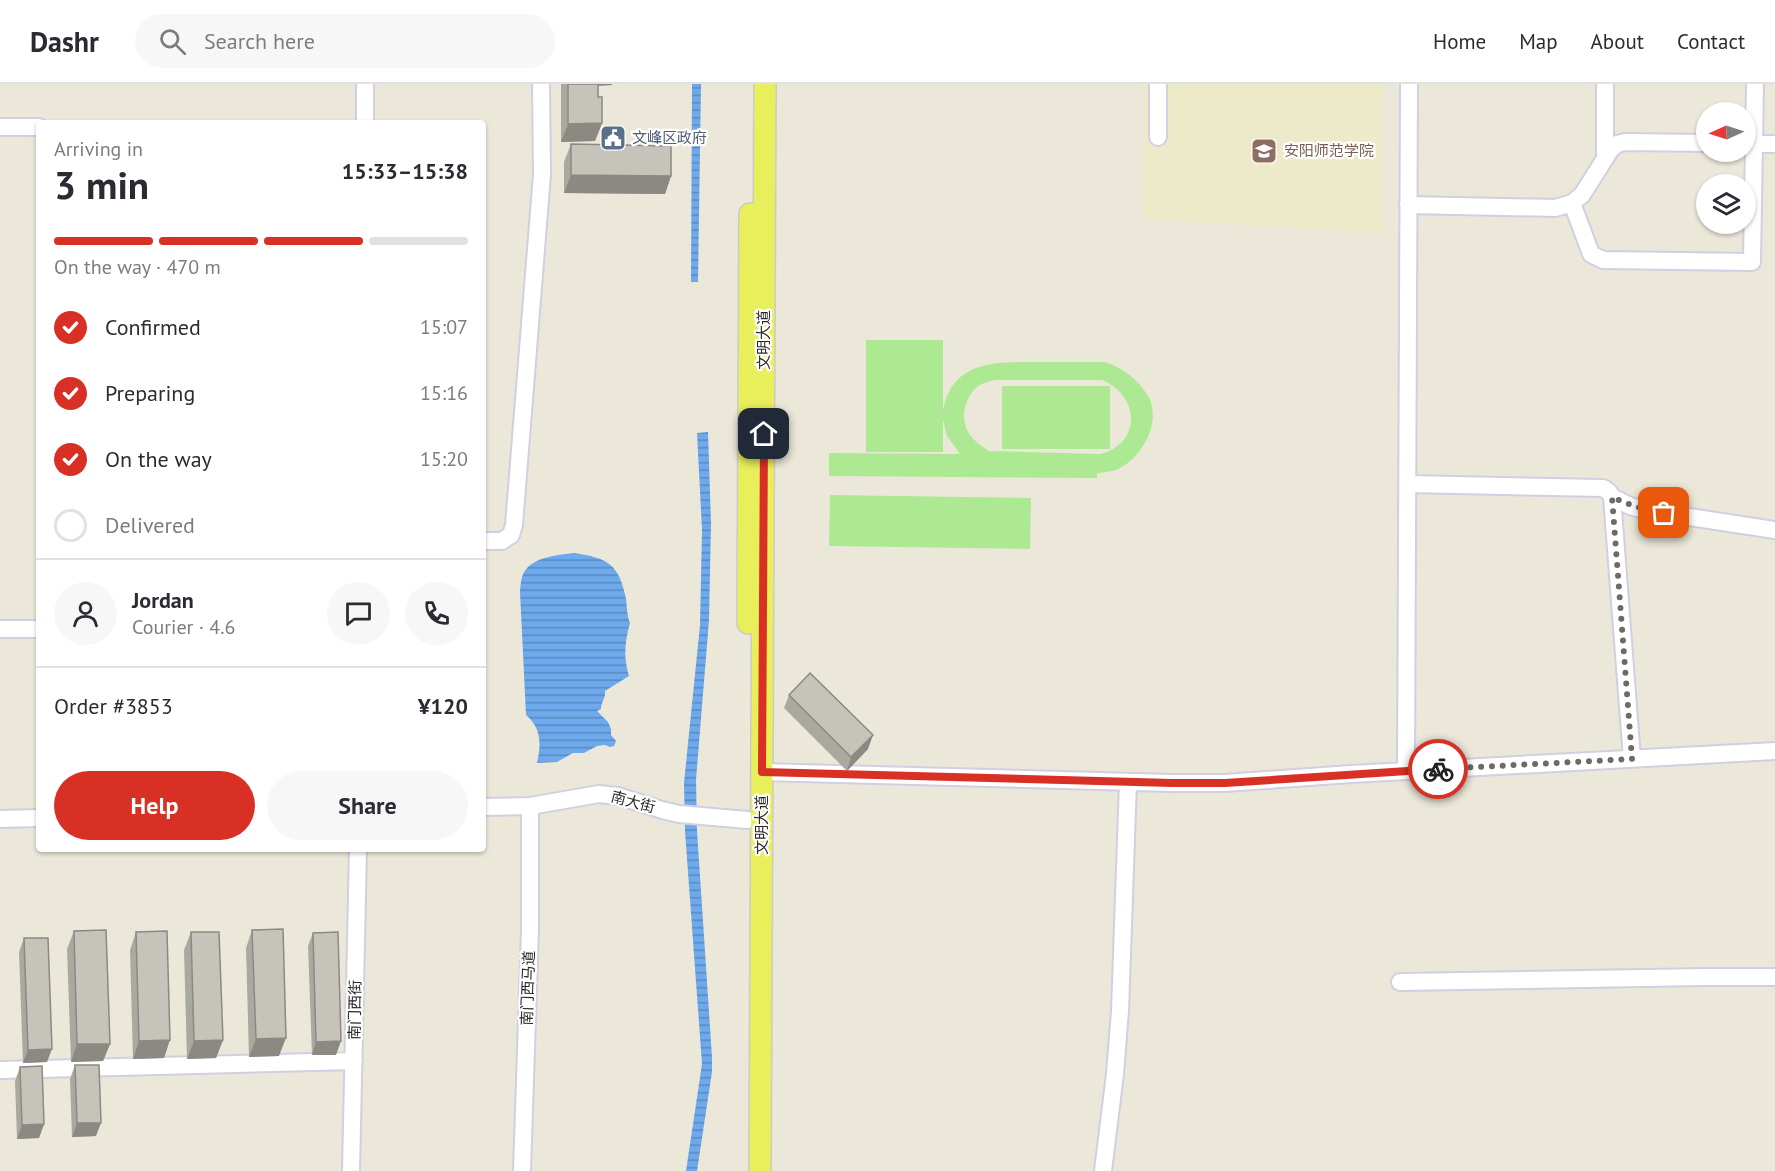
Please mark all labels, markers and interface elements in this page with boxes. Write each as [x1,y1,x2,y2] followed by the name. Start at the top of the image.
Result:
[135,14,555,68] search box
[30,23,99,60] text: Dashr
[156,25,189,58] icon: search
[204,27,315,55] text: Search here
[1433,28,1486,55] text: Home
[1519,28,1558,55] text: Map
[1591,28,1644,55] text: About
[1677,28,1745,55] text: Contact
[1696,102,1756,162] north arrow
[1696,102,1756,234] map controls
[598,123,628,153] public building icon: 文峰区政府
[632,128,707,147] place label: 文峰区政府
[54,136,143,162] text: Arriving in
[1249,136,1279,166] school or university icon: 安阳师范学院
[1284,141,1374,160] place label: 安阳师范学院
[342,157,468,185] text: 15:33–15:38
[54,159,149,210] text: 3 min
[1696,174,1756,234] button: layers
[54,254,221,280] text: On the way · 470 m
[754,310,773,370] street label: 文明大道
[54,311,87,344] icon: check
[105,313,201,341] text: Confirmed
[420,314,468,340] text: 15:07
[54,377,87,410] icon: check
[105,379,195,407] text: Preparing
[420,380,468,406] text: 15:16
[738,408,789,459] pin
[747,417,780,450] icon: home
[54,443,87,476] icon: check
[105,445,212,473] text: On the way
[420,446,468,472] text: 15:20
[1638,487,1689,538] pin
[1647,496,1680,529] icon: bag
[105,511,195,539] text: Delivered
[54,582,117,645] button: person
[327,582,390,645] button: chat
[405,582,468,645] button: phone
[132,586,194,614] text: Jordan
[132,614,235,640] text: Courier · 4.6
[54,692,173,720] text: Order #3853
[418,692,468,720] text: ¥120
[1408,739,1468,799] courier
[1422,753,1455,786] icon: bike
[54,771,255,840] button: Help
[267,771,468,840] button: Share
[609,787,657,817] street label: 南大街
[752,795,771,855] street label: 文明大道
[517,950,538,1026] street label: 南门西马道
[344,980,365,1040] street label: 南门西街

